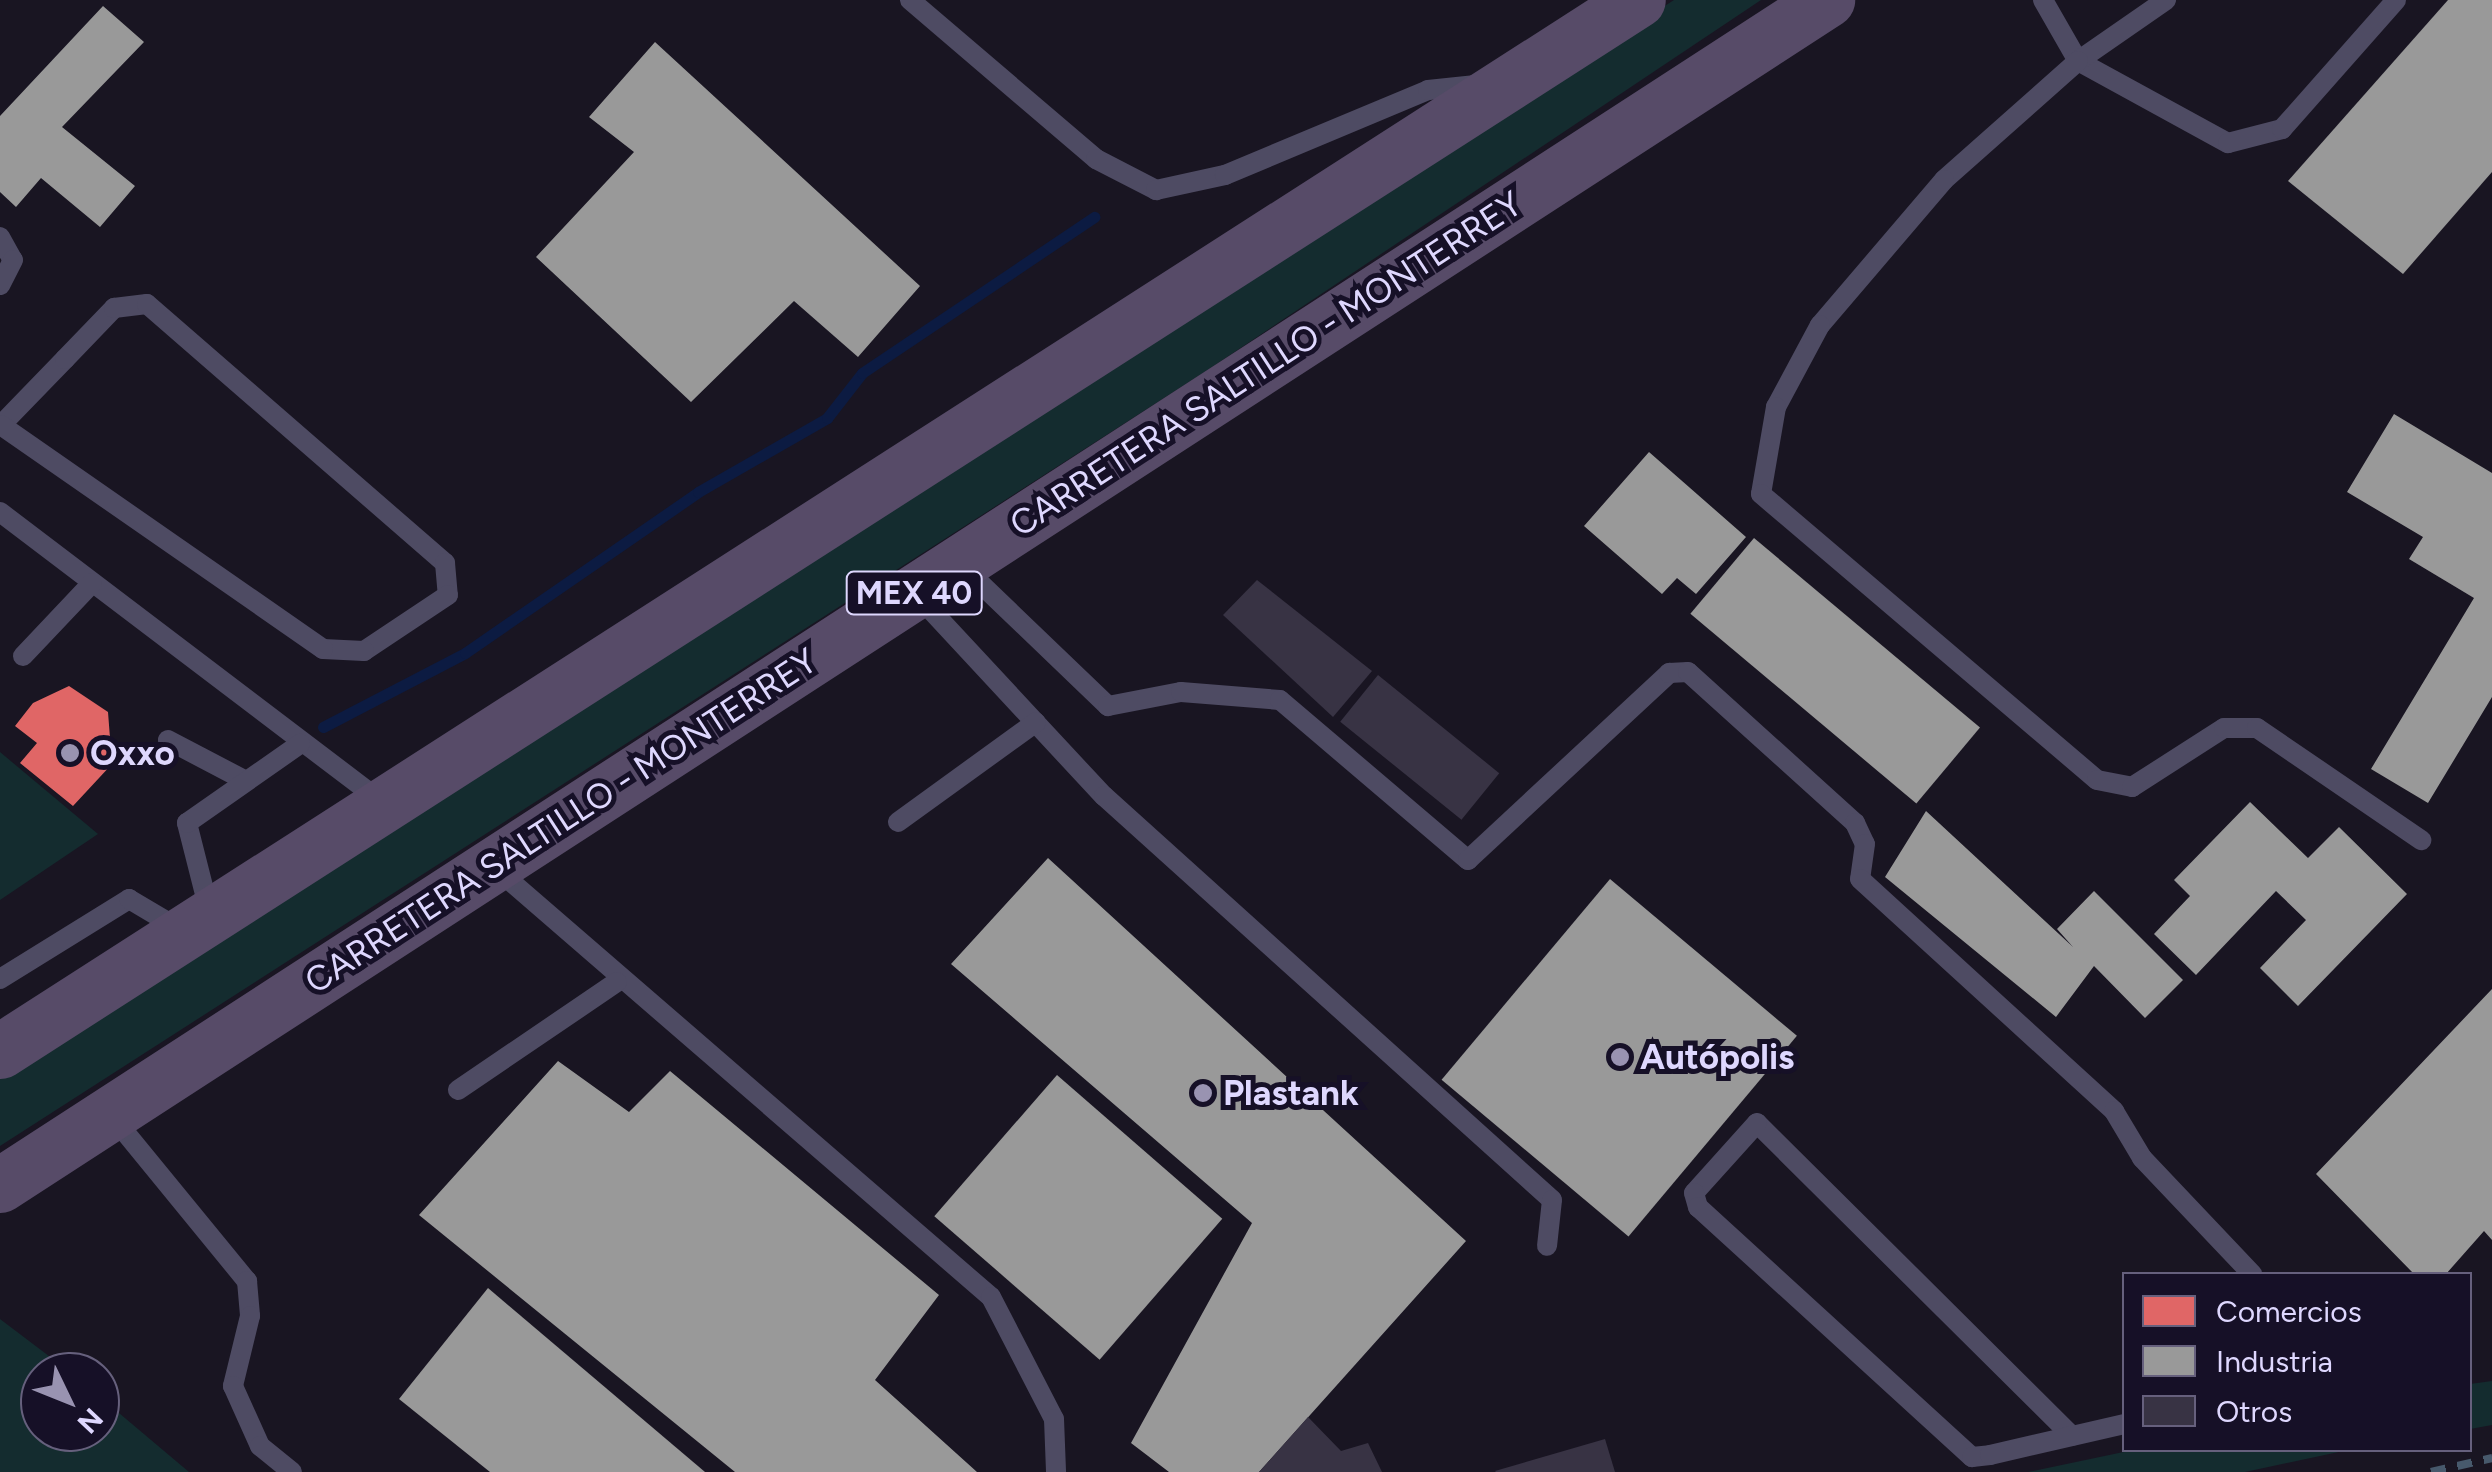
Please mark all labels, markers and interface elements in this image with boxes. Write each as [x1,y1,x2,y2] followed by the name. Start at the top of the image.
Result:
[1002,183,1530,545] street label: CARRETERA SALTILLO - MONTERREY
[844,566,984,620] road number: MEX 40
[297,640,825,1002] street label: CARRETERA SALTILLO - MONTERREY
[90,732,175,774] place label: Oxxo
[59,742,81,764] marker: Oxxo
[1640,1036,1794,1078] place label: Autópolis
[1609,1046,1631,1068] marker: Autópolis
[1223,1072,1359,1114] place label: Plastank
[1192,1082,1214,1104] marker: Plastank
[2122,1272,2472,1452] legend
[2216,1293,2362,1330] text: Comercios
[2216,1343,2333,1380] text: Industria
[20,1352,120,1452] north arrow
[2216,1393,2292,1430] text: Otros
[71,1402,110,1441] text: N

